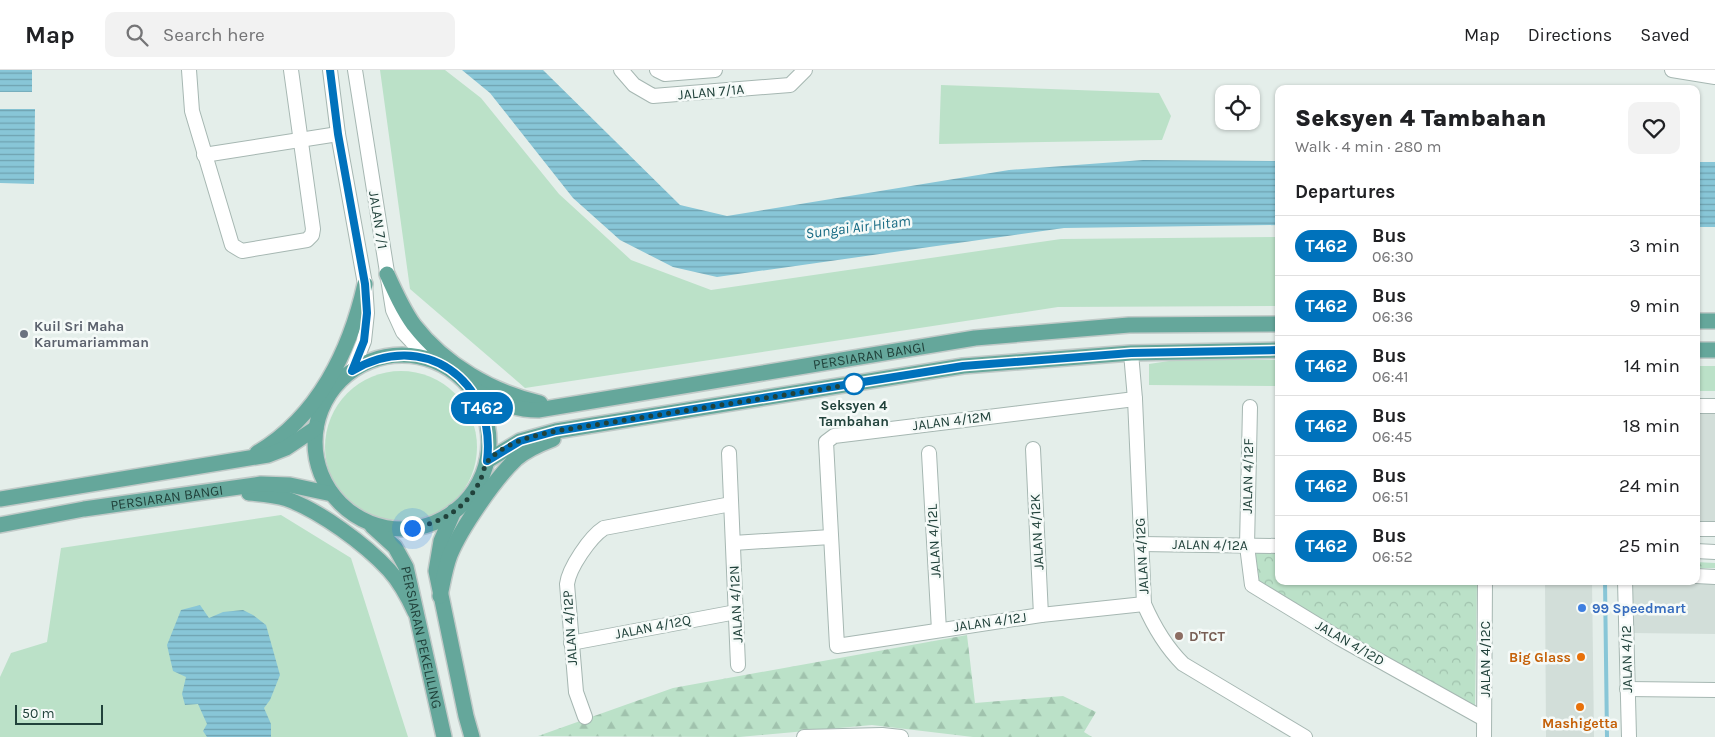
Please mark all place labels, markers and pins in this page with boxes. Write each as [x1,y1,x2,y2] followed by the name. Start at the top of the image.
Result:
[34,318,149,351] place label: Kuil Sri Maha Karumariamman
[18,328,30,340] marker: Kuil Sri Maha Karumariamman
[843,373,865,395] marker: Seksyen 4 Tambahan
[819,397,889,430] place label: Seksyen 4 Tambahan
[1592,600,1686,617] place label: 99 Speedmart
[1576,602,1588,614] marker: 99 Speedmart
[1189,628,1225,645] place label: D'TCT
[1173,630,1185,642] marker: D'TCT
[1509,649,1571,666] place label: Big Glass
[1575,651,1587,663] marker: Big Glass
[1574,701,1586,713] marker: Mashigetta
[1542,715,1618,732] place label: Mashigetta

